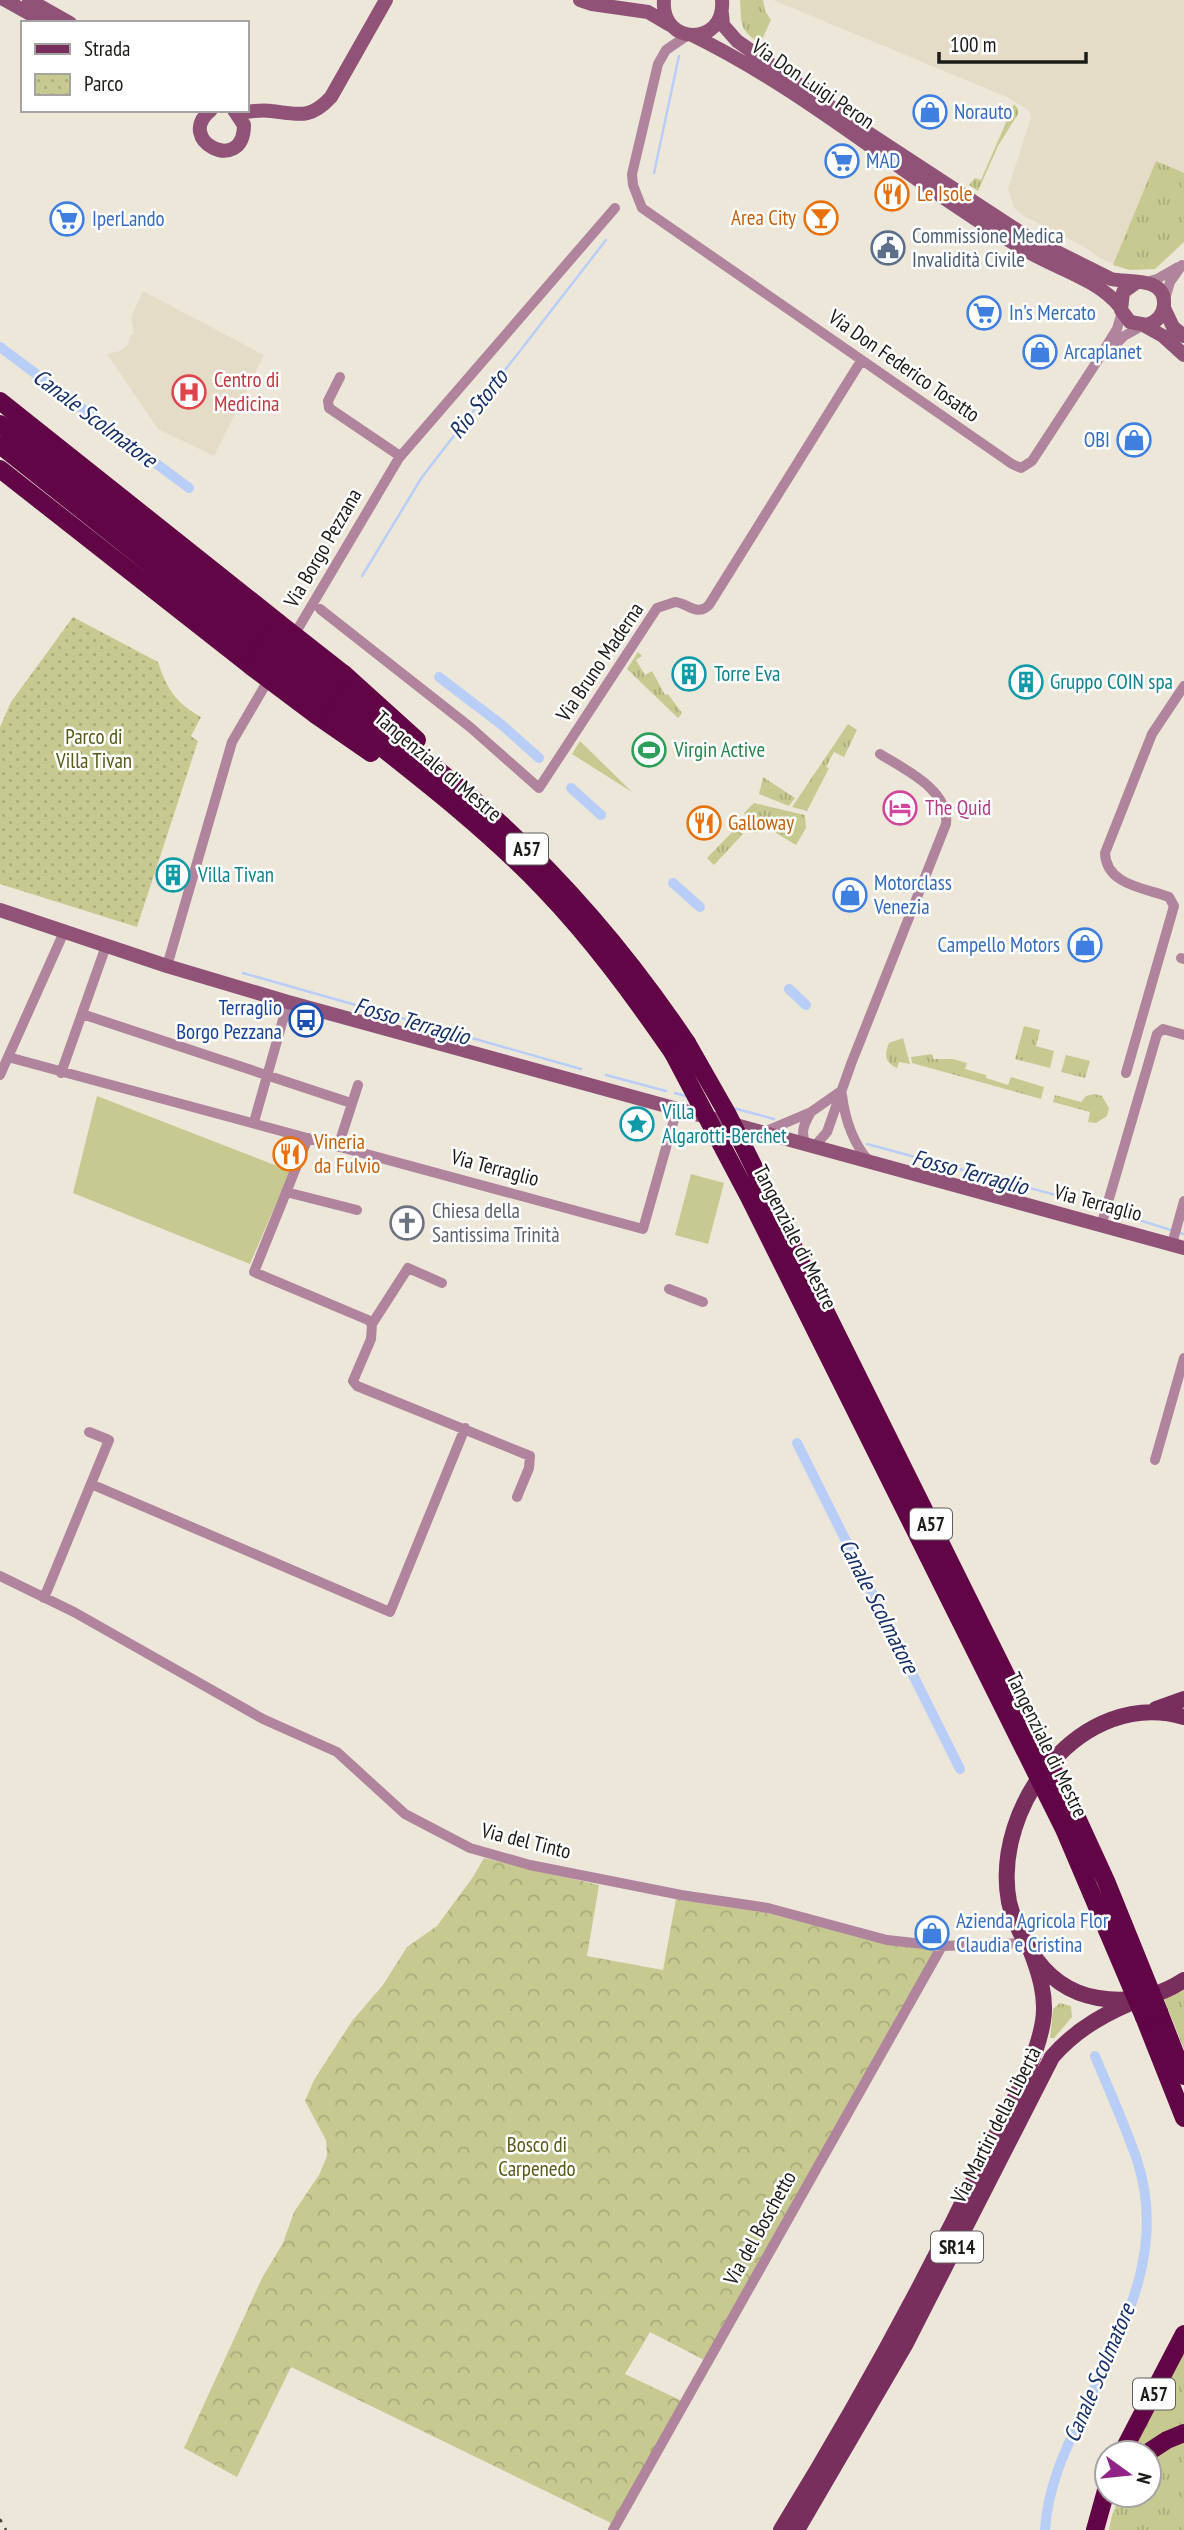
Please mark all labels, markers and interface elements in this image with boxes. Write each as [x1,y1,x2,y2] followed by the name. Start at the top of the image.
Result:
[21,21,248,112] legend
[939,21,1086,65] scale bar
[950,31,996,58] text: 100 m
[746,32,880,135] street label: Via Don Luigi Peron
[84,35,130,62] text: Strada
[84,70,123,97] text: Parco
[911,93,949,131] shop icon: Norauto
[954,98,1012,125] place label: Norauto
[823,142,861,180] supermarket icon: MAD
[866,147,900,174] place label: MAD
[873,175,911,213] restaurant icon: Le Isole
[917,180,973,207] place label: Le Isole
[802,199,840,237] bar icon: Area City
[48,200,86,238] supermarket icon: IperLando
[731,204,796,231] place label: Area City
[92,205,165,232] place label: IperLando
[912,222,1064,273] place label: Commissione Medica Invalidità Civile
[869,229,907,267] public building icon: Commissione Medica Invalidità Civile
[965,294,1003,332] supermarket icon: In's Mercato
[1009,299,1096,326] place label: In's Mercato
[823,303,985,428] street label: Via Don Federico Tosatto
[1021,333,1059,371] shop icon: Arcaplanet
[1064,338,1142,365] place label: Arcaplanet
[28,362,164,474] water label: Canale Scolmatore
[442,362,515,444] water label: Rio Storto
[214,366,280,417] place label: Centro di Medicina
[170,373,208,411] hospital icon: Centro di Medicina
[1115,421,1153,459] shop icon: OBI
[1084,426,1110,453] place label: OBI
[277,483,367,613] street label: Via Borgo Pezzana
[549,597,649,727] street label: Via Bruno Maderna
[670,655,708,693] building icon: Torre Eva
[714,660,781,687] place label: Torre Eva
[1007,663,1045,701] building icon: Gruppo COIN spa
[1050,668,1173,695] place label: Gruppo COIN spa
[369,704,508,827] street label: Tangenziale di Mestre
[55,723,132,774] park label: Parco di Villa Tivan
[630,731,668,769] sports icon: Virgin Active
[673,736,765,763] place label: Virgin Active
[881,789,919,827] hotel icon: The Quid
[925,794,991,821] place label: The Quid
[685,804,723,842] restaurant icon: Galloway
[728,809,794,836] place label: Galloway
[506,834,548,864] road number: A57
[154,856,192,894] building icon: Villa Tivan
[197,861,274,888] place label: Villa Tivan
[873,869,952,920] place label: Motorclass Venezia
[831,876,869,914] shop icon: Motorclass Venezia
[1066,926,1104,964] shop icon: Campello Motors
[937,931,1060,958] place label: Campello Motors
[351,990,475,1051] water label: Fosso Terraglio
[176,994,282,1045] place label: Terraglio Borgo Pezzana
[287,1001,325,1039] bus stop icon: Terraglio Borgo Pezzana
[661,1098,787,1149] place label: Villa Algarotti-Berchet
[618,1105,656,1143] place icon: Villa Algarotti-Berchet
[313,1128,380,1179] place label: Vineria da Fulvio
[271,1135,309,1173] restaurant icon: Vineria da Fulvio
[909,1142,1033,1201] water label: Fosso Terraglio
[447,1143,542,1192] street label: Via Terraglio
[748,1160,843,1313] street label: Tangenziale di Mestre
[1050,1178,1145,1227] street label: Via Terraglio
[432,1197,560,1248] place label: Chiesa della Santissima Trinità
[388,1204,426,1242] church icon: Chiesa della Santissima Trinità
[910,1508,952,1540] road number: A57
[833,1533,927,1679] water label: Canale Scolmatore
[1001,1668,1094,1822] street label: Tangenziale di Mestre
[477,1816,574,1865] street label: Via del Tinto
[956,1907,1109,1958] place label: Azienda Agricola Flor Claudia e Cristina
[913,1914,951,1952] shop icon: Azienda Agricola Flor Claudia e Cristina
[944,2042,1047,2208] street label: Via Martiri della Libertà
[498,2131,576,2182] park label: Bosco di Carpenedo
[717,2166,802,2290] street label: Via del Boschetto
[931,2232,983,2262] road number: SR14
[1056,2298,1141,2446] water label: Canale Scolmatore
[1133,2378,1175,2410] road number: A57
[1093,2439,1163,2509] north arrow
[1132,2470,1157,2486] text: N

